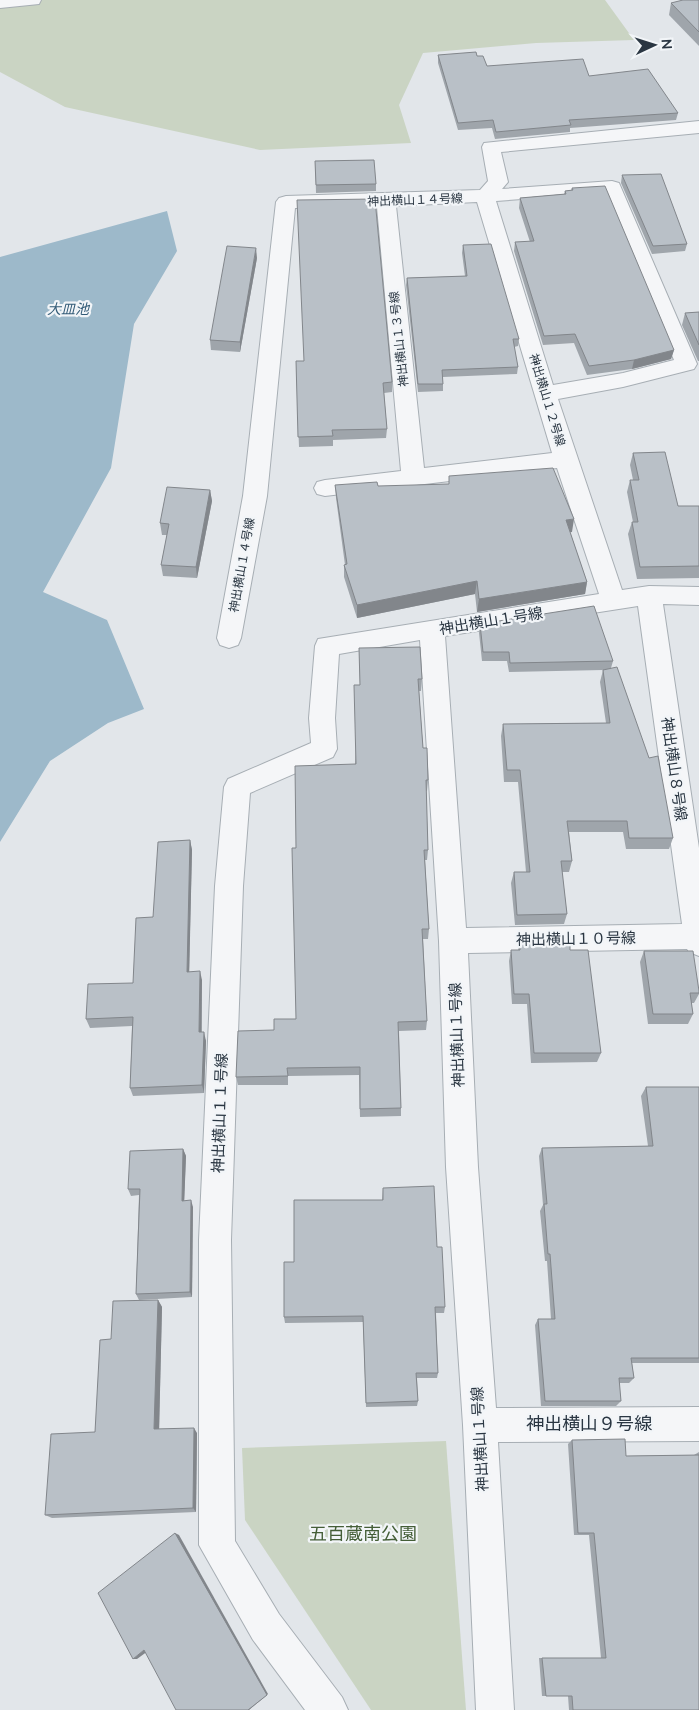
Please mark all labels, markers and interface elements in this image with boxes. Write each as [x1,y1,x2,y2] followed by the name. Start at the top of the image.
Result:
[629,20,679,70] north arrow
[657,38,676,50] text: N
[367,190,463,210] street label: 神出横山１４号線
[386,290,412,388] street label: 神出横山１３号線
[47,300,91,319] water label: 大皿池
[525,352,569,448] street label: 神出横山１２号線
[226,516,258,614] street label: 神出横山１４号線
[438,603,544,639] street label: 神出横山１号線
[657,716,691,822] street label: 神出横山８号線
[516,928,636,950] street label: 神出横山１０号線
[445,982,469,1088] street label: 神出横山１号線
[208,1053,232,1173] street label: 神出横山１１号線
[467,1386,493,1492] street label: 神出横山１号線
[526,1412,652,1436] street label: 神出横山９号線
[309,1522,417,1546] park label: 五百蔵南公園

